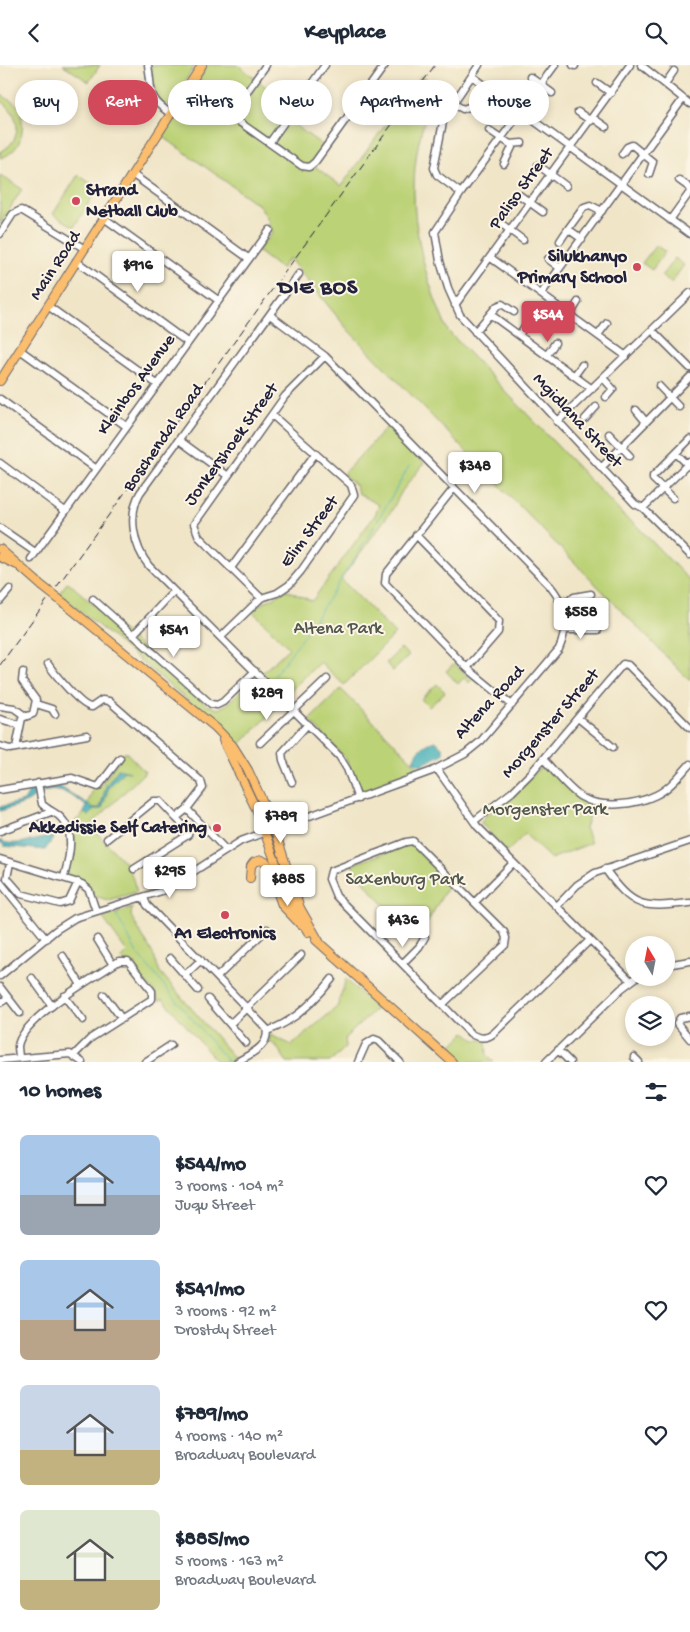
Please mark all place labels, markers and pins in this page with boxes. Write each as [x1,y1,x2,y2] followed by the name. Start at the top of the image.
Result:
[86,181,178,223] place label: Strand Netball Club
[70,195,82,207] marker: Strand Netball Club
[517,247,628,289] place label: Silukhanyo Primary School
[108,251,168,293] pin: $916
[631,261,643,273] marker: Silukhanyo Primary School
[518,301,578,343] pin: $544
[445,451,505,494] pin: $348
[551,597,611,640] pin: $558
[144,615,204,658] pin: $541
[237,679,297,721] pin: $289
[251,801,311,844] pin: $789
[28,818,207,839] place label: Akkedissie Self Catering
[211,822,223,834] marker: Akkedissie Self Catering
[140,857,200,899] pin: $295
[258,865,318,907] pin: $885
[373,905,433,948] pin: $436
[219,909,231,921] marker: A1 Electronics
[174,924,277,945] place label: A1 Electronics

